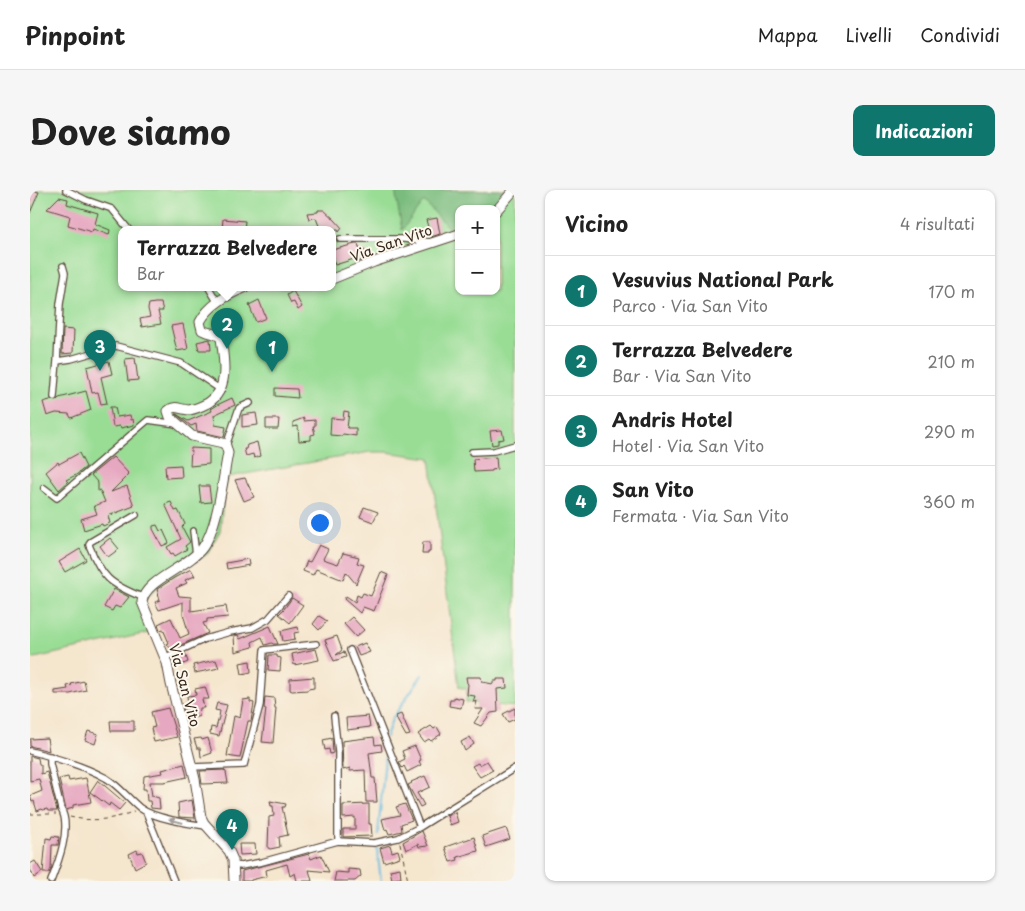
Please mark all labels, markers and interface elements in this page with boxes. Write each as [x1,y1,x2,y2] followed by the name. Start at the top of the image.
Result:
[25,17,126,53] text: Pinpoint
[758,21,818,48] text: Mappa
[846,21,892,48] text: Livelli
[920,21,1000,48] text: Condividi
[30,104,231,157] text: Dove siamo
[853,105,995,156] button: Indicazioni
[455,205,500,295] map controls
[455,205,500,250] button: +
[565,207,628,239] text: Vicino
[900,211,975,235] text: 4 risultati
[347,219,435,267] street label: Via San Vito
[118,226,336,291] popup
[137,233,317,261] text: Terrazza Belvedere
[455,250,500,295] button: −
[137,261,164,285] text: Bar
[612,265,834,293] text: Vesuvius National Park
[577,279,585,303] text: 1
[929,279,975,303] text: 170 m
[612,293,768,317] text: Parco · Via San Vito
[211,308,243,349] pin: 2
[84,330,116,371] pin: 3
[256,331,288,372] pin: 1
[612,335,793,363] text: Terrazza Belvedere
[575,349,587,373] text: 2
[927,349,975,373] text: 210 m
[612,363,751,387] text: Bar · Via San Vito
[612,405,732,433] text: Andris Hotel
[576,419,586,443] text: 3
[924,419,975,443] text: 290 m
[612,433,764,457] text: Hotel · Via San Vito
[612,475,694,503] text: San Vito
[576,489,586,513] text: 4
[923,489,975,513] text: 360 m
[612,503,789,527] text: Fermata · Via San Vito
[307,510,333,536] your location
[164,641,206,729] street label: Via San Vito
[216,809,248,850] pin: 4
[168,816,183,824] one-way arrow

